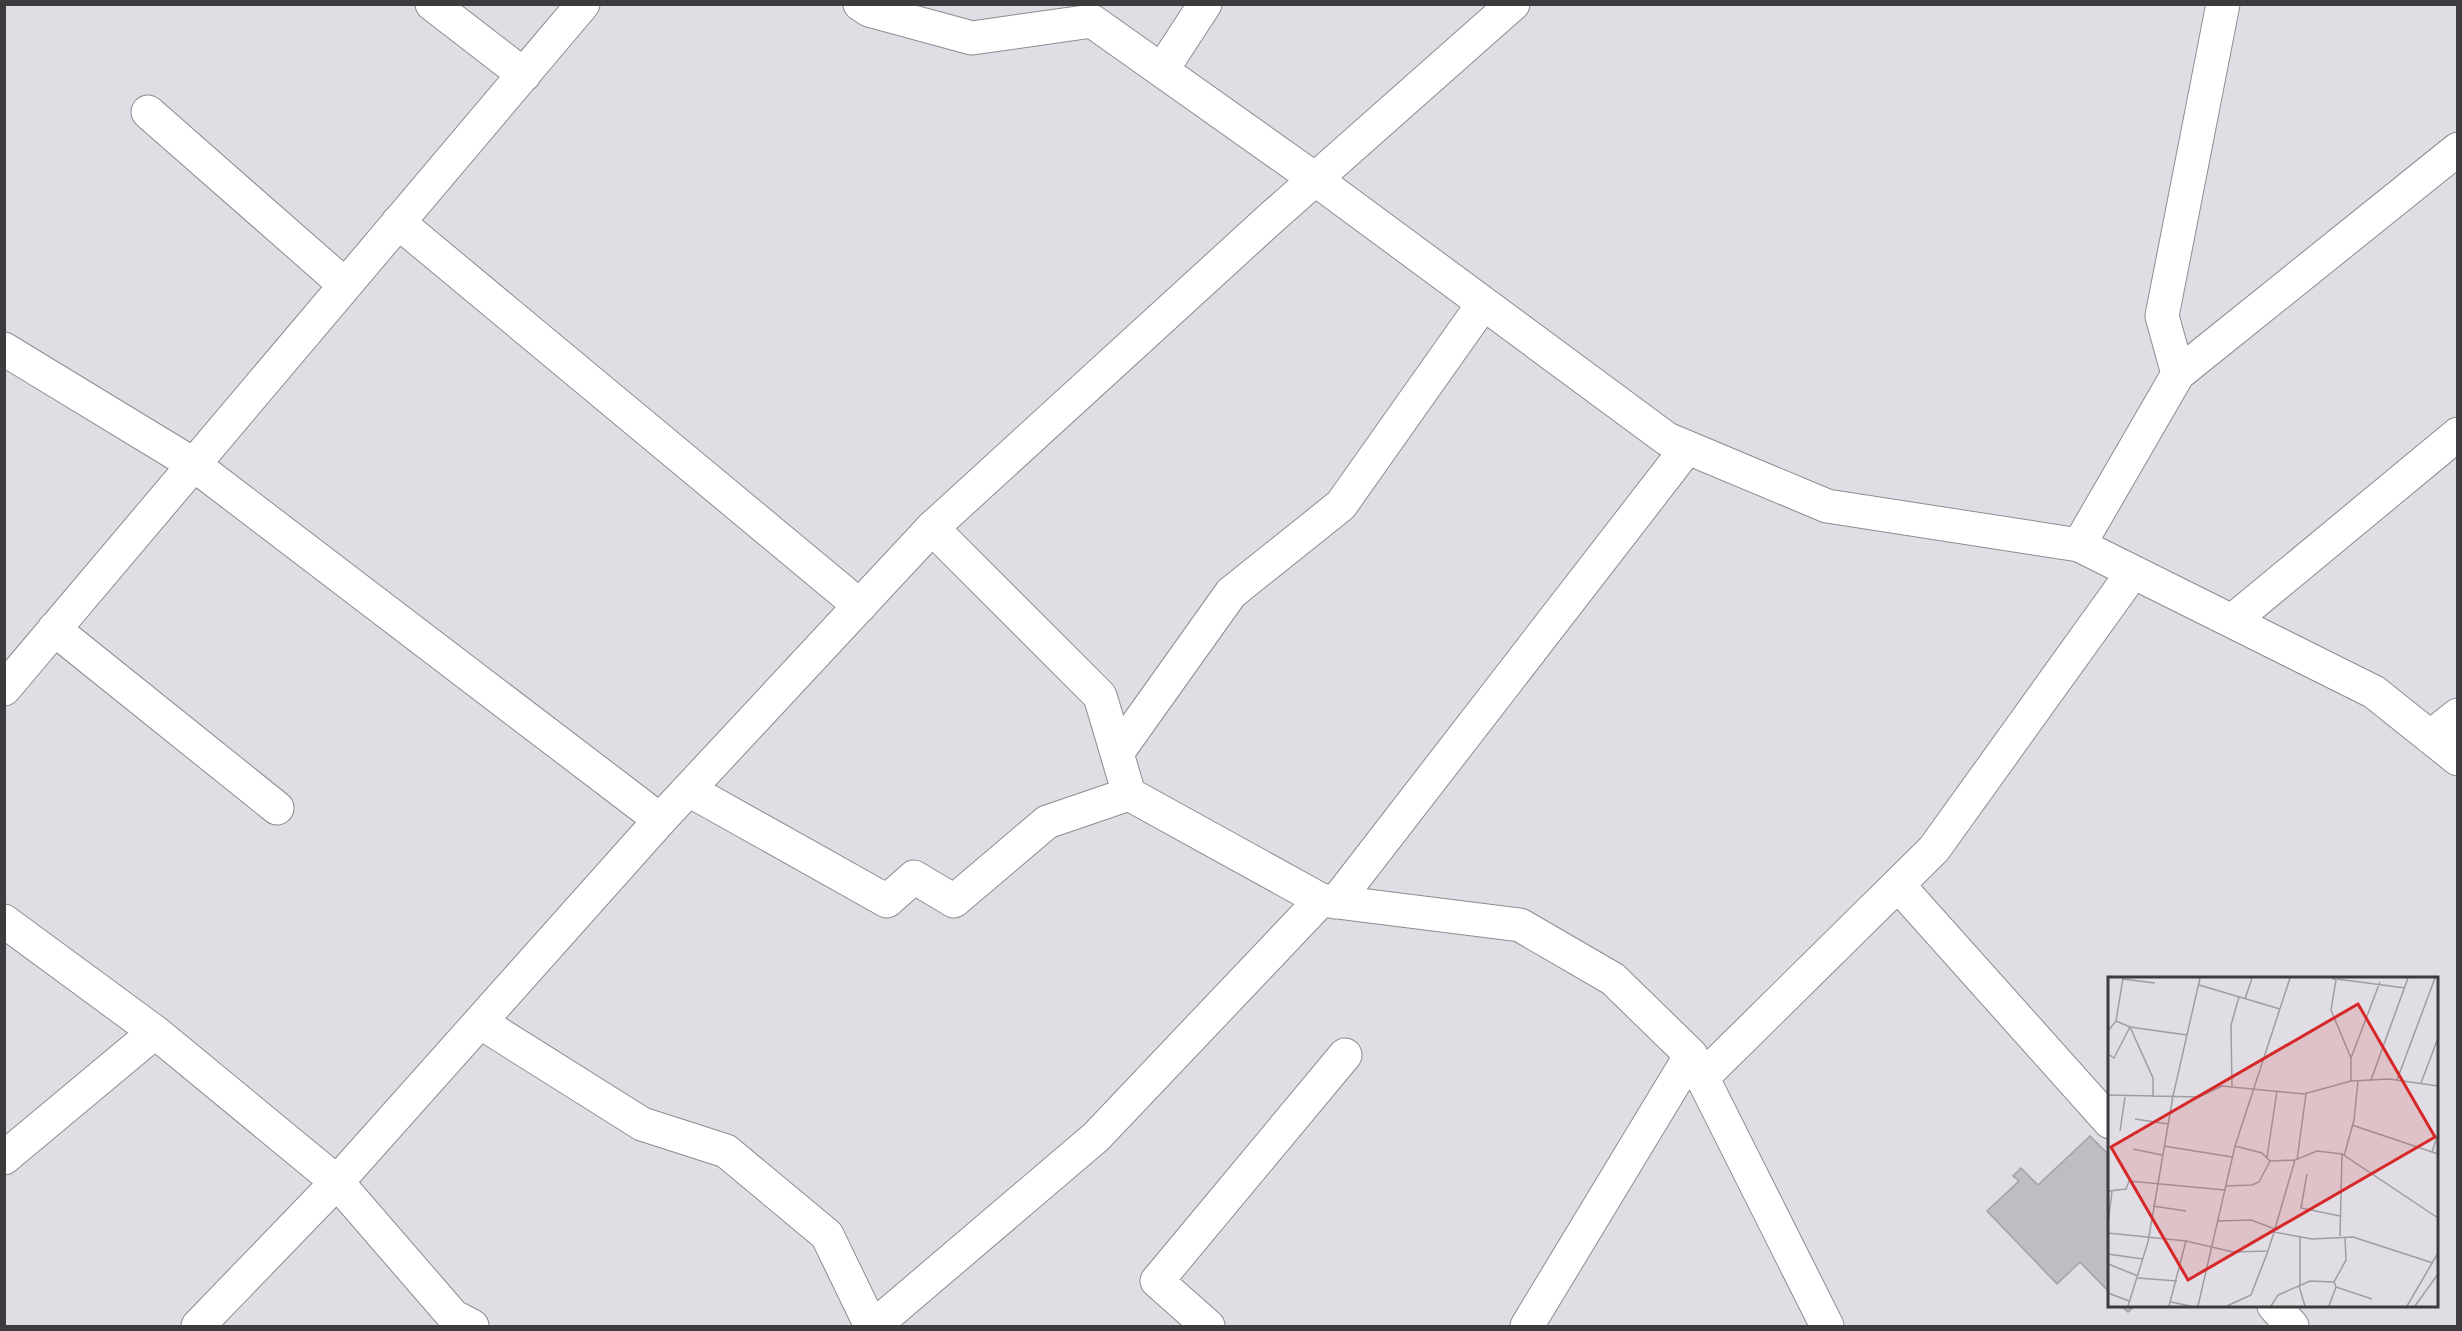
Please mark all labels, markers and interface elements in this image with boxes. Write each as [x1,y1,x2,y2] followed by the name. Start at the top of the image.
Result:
[2108,977,2438,1307] inset map

